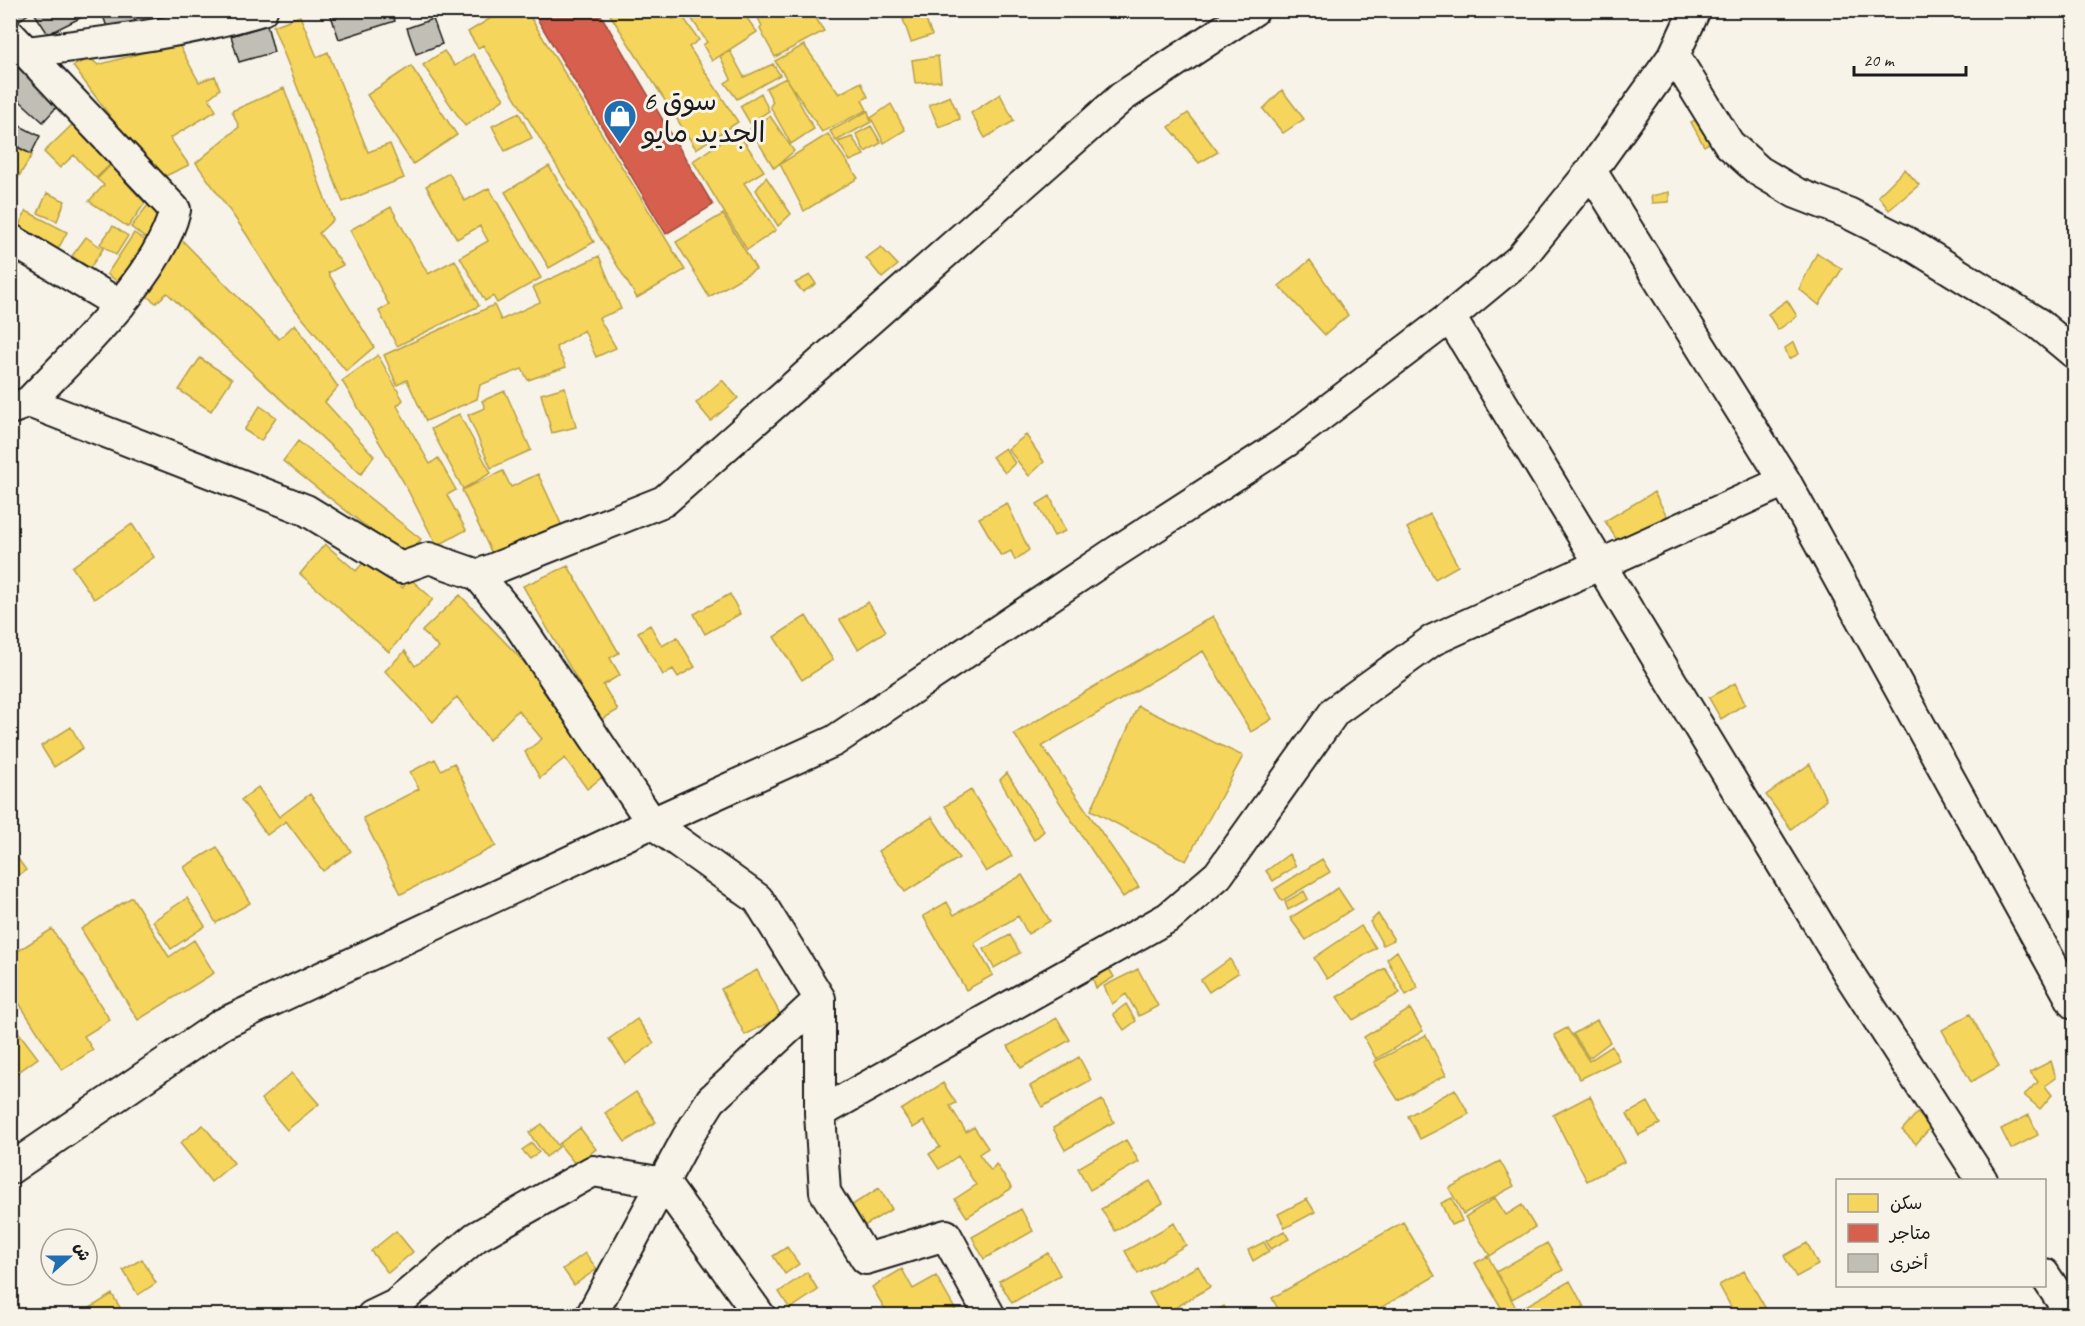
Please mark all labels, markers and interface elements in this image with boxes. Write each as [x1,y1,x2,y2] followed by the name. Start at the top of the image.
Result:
[1854,39,1966,77] scale bar
[1863,49,1896,71] text: 20 m
[641,83,766,150] place label: سوق 6 الجديد مايو
[602,98,638,145] shop icon: سوق 6 الجديد مايو
[1836,1179,2046,1287] legend
[1890,1192,1922,1214] text: سكن
[1888,1222,1931,1244] text: متاجر
[39,1227,99,1287] north arrow
[70,1240,95,1264] text: ش
[1890,1252,1928,1274] text: أخرى

